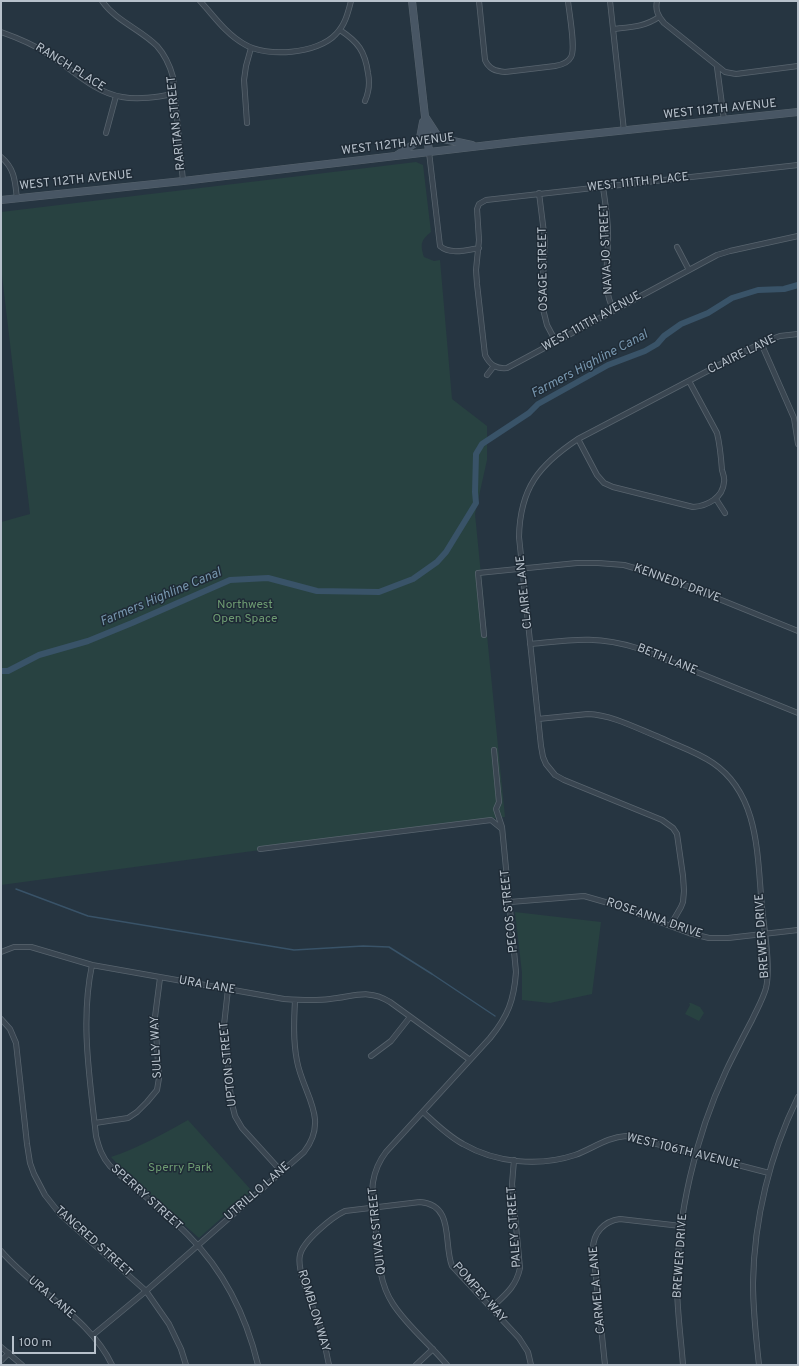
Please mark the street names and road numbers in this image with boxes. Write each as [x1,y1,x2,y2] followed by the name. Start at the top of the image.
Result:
[32,41,108,95] street label: RANCH PLACE
[165,75,189,171] street label: RARITAN STREET
[663,97,777,123] street label: WEST 112TH AVENUE
[341,131,455,159] street label: WEST 112TH AVENUE
[19,168,133,194] street label: WEST 112TH AVENUE
[586,170,690,196] street label: WEST 111TH PLACE
[597,203,617,295] street label: NAVAJO STREET
[536,227,552,311] street label: OSAGE STREET
[540,289,644,355] street label: WEST 111TH AVENUE
[705,332,779,378] street label: CLAIRE LANE
[514,554,536,630] street label: CLAIRE LANE
[632,562,722,606] street label: KENNEDY DRIVE
[635,641,699,679] street label: BETH LANE
[498,869,522,953] street label: PECOS STREET
[753,893,773,979] street label: BREWER DRIVE
[604,896,704,942] street label: ROSEANNA DRIVE
[177,974,237,998] street label: URA LANE
[148,1015,166,1079] street label: SULLY WAY
[217,1021,241,1107] street label: UPTON STREET
[625,1131,741,1173] street label: WEST 106TH AVENUE
[222,1160,294,1224] street label: UTRILLO LANE
[107,1162,185,1234] street label: SPERRY STREET
[366,1186,390,1276] street label: QUIVAS STREET
[505,1186,525,1268] street label: PALEY STREET
[51,1204,135,1280] street label: TANCRED STREET
[671,1213,691,1299] street label: BREWER DRIVE
[587,1245,609,1335] street label: CARMELA LANE
[449,1260,509,1326] street label: POMPEY WAY
[294,1268,332,1354] street label: ROMBLON WAY
[25,1274,77,1322] street label: URA LANE

